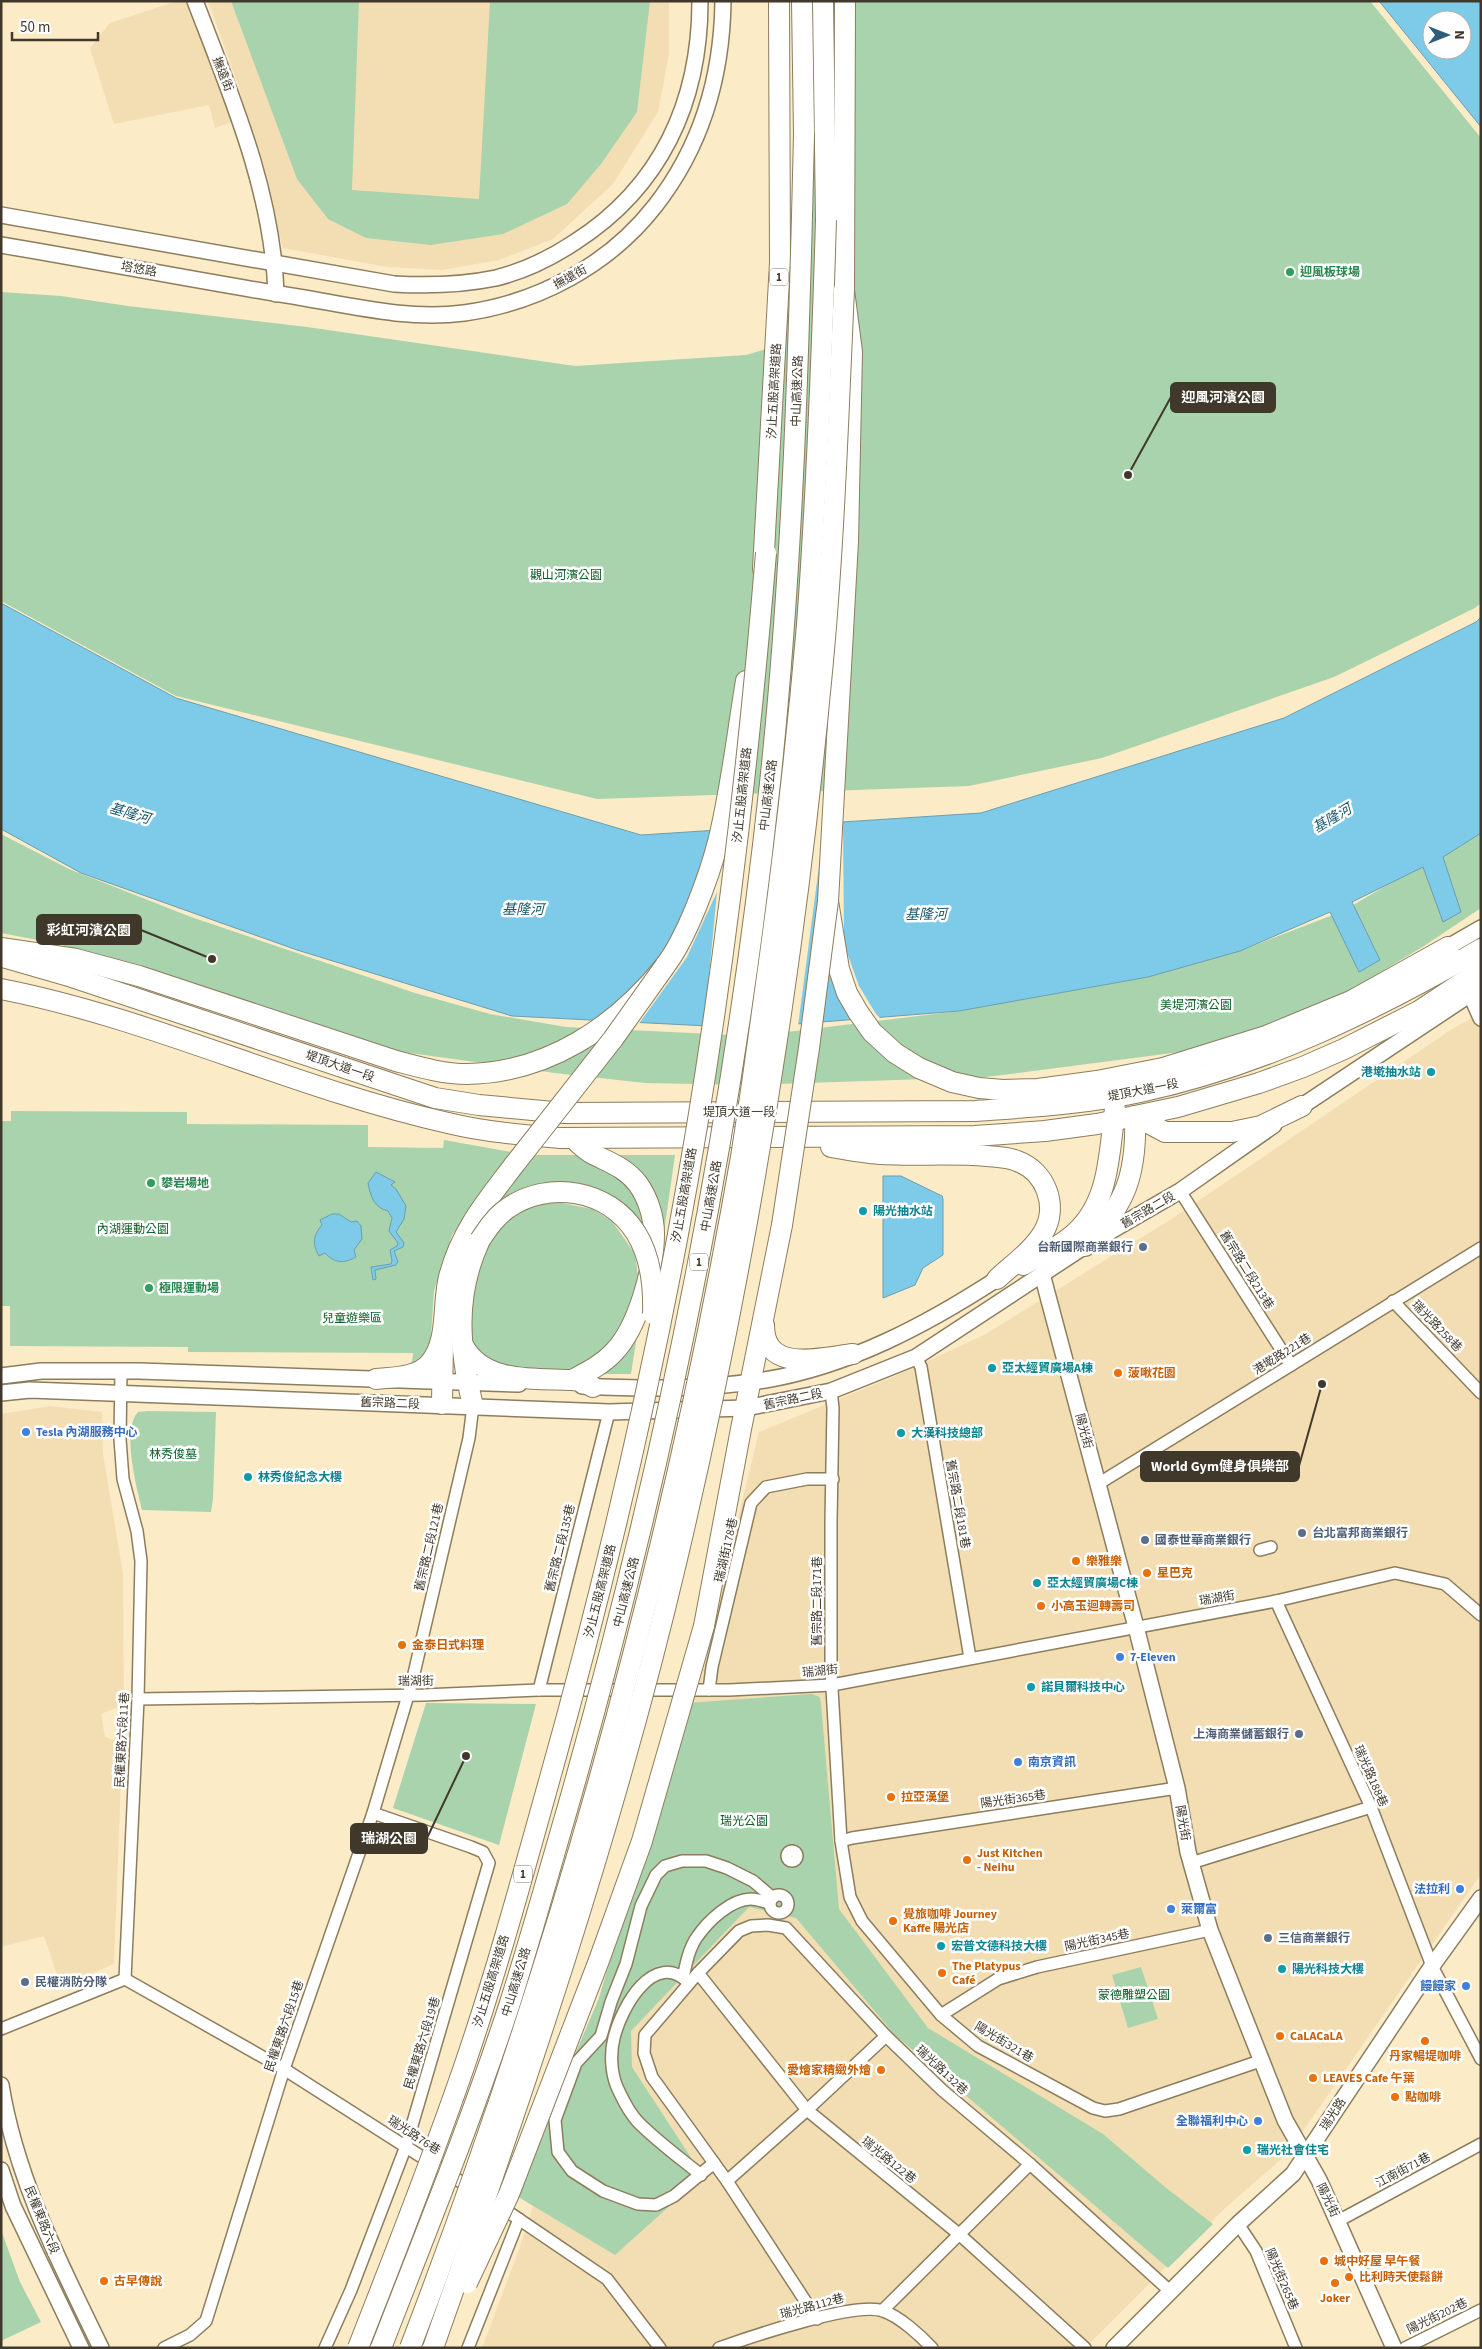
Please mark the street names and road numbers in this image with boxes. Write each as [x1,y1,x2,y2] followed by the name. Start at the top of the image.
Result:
[208,54,237,94] street label: 撫遠街
[120,258,158,281] street label: 塔悠路
[550,261,590,294] street label: 撫遠街
[770,268,788,286] road number: 1
[763,343,786,439] street label: 汐止五股高架道路
[788,355,807,427] street label: 中山高速公路
[729,746,756,844] street label: 汐止五股高架道路
[756,758,781,832] street label: 中山高速公路
[303,1047,377,1086] street label: 堤頂大道一段
[1106,1075,1180,1106] street label: 堤頂大道一段
[703,1104,775,1121] street label: 堤頂大道一段
[668,1146,701,1244] street label: 汐止五股高架道路
[697,1159,726,1233] street label: 中山高速公路
[1118,1188,1178,1233] street label: 舊宗路二段
[1216,1228,1278,1313] street label: 舊宗路二段213巷
[690,1254,708,1270] road number: 1
[1408,1297,1466,1356] street label: 瑞光路258巷
[1250,1330,1315,1379] street label: 港墘路221巷
[762,1385,824,1414] street label: 舊宗路二段
[360,1394,420,1413] street label: 舊宗路二段
[1071,1412,1096,1451] street label: 陽光街
[941,1458,974,1550] street label: 舊宗路二段181巷
[411,1501,448,1593] street label: 舊宗路二段121巷
[541,1502,580,1594] street label: 舊宗路二段135巷
[711,1516,742,1584] street label: 瑞湖街178巷
[581,1542,620,1640] street label: 汐止五股高架道路
[610,1555,643,1629] street label: 中山高速公路
[809,1556,826,1646] street label: 舊宗路二段171巷
[1198,1587,1236,1610] street label: 瑞湖街
[801,1661,839,1682] street label: 瑞湖街
[398,1673,434,1690] street label: 瑞湖街
[112,1692,133,1788] street label: 民權東路六段11巷
[1349,1743,1392,1810] street label: 瑞光路188巷
[979,1786,1047,1812] street label: 陽光街365巷
[1171,1804,1194,1842] street label: 陽光街
[514,1866,532,1882] road number: 1
[1063,1925,1131,1956] street label: 陽光街345巷
[469,1933,514,2030] street label: 汐止五股高架道路
[498,1945,535,2019] street label: 中山高速公路
[261,1978,308,2074] street label: 民權東路六段15巷
[400,1995,445,2092] street label: 民權東路六段19巷
[971,2018,1036,2067] street label: 陽光街321巷
[912,2042,972,2099] street label: 瑞光路132巷
[1316,2095,1350,2134] street label: 瑞光路
[384,2112,443,2159] street label: 瑞光路76巷
[858,2133,920,2188] street label: 瑞光路122巷
[1373,2149,1434,2192] street label: 江南街71巷
[1312,2180,1343,2220] street label: 陽光街
[20,2184,63,2257] street label: 民權東路六段
[1261,2246,1302,2313] street label: 陽光街265巷
[778,2290,846,2323] street label: 瑞光路112巷
[1404,2294,1471,2339] street label: 陽光街202巷

